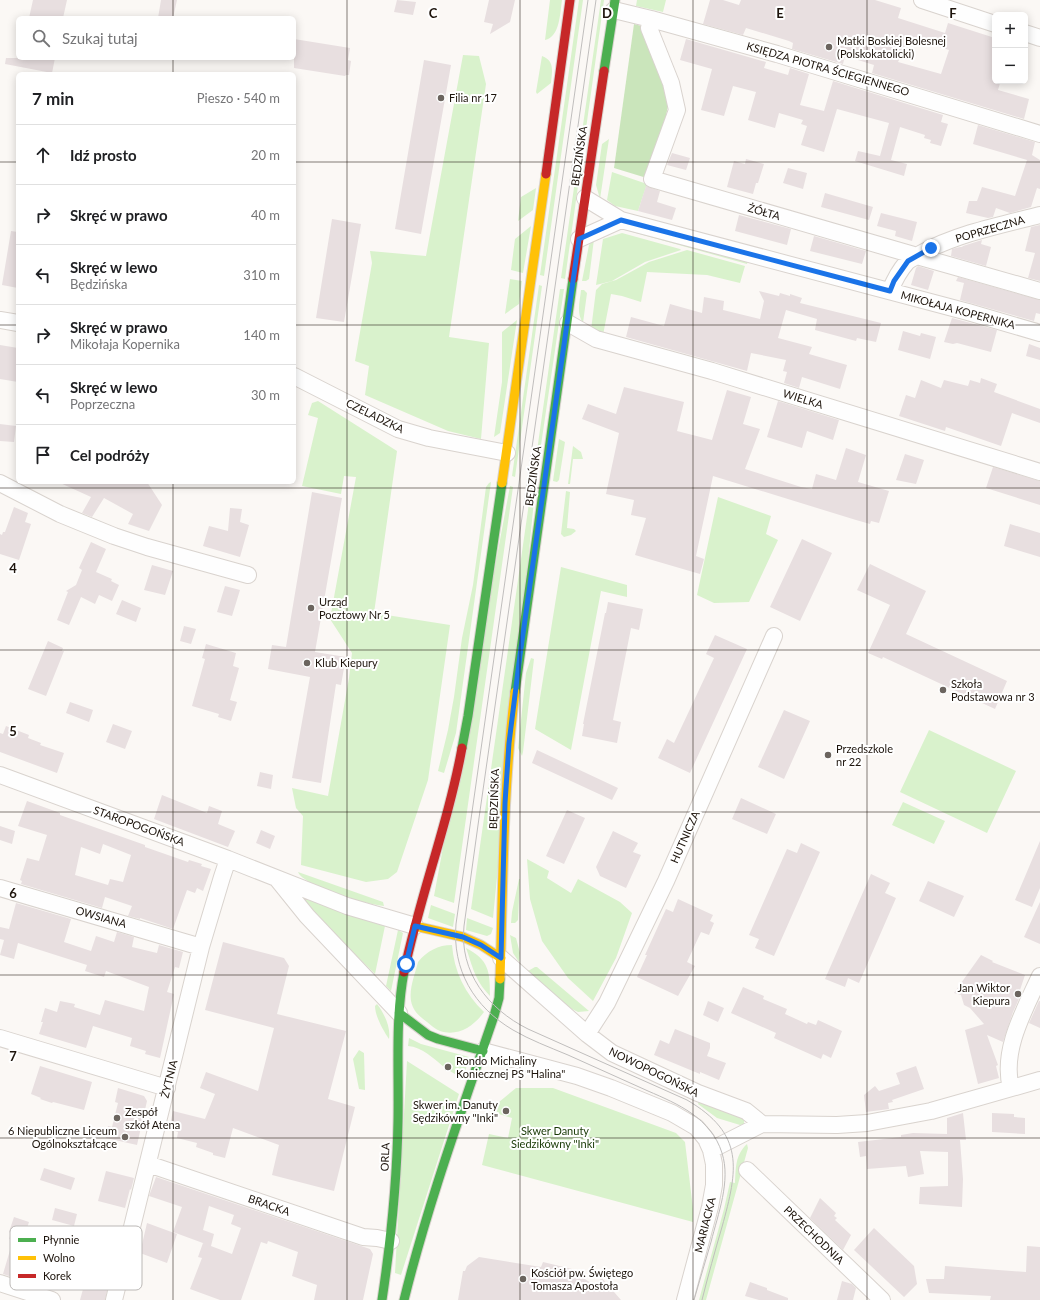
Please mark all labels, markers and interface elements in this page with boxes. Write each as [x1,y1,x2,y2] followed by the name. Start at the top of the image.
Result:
[429,5,438,21] text: C
[602,5,612,21] text: D
[776,5,784,21] text: E
[949,5,957,21] text: F
[992,12,1028,84] map controls
[992,12,1028,48] button: +
[16,16,296,60] search box
[30,27,52,49] icon: search
[62,29,138,47] text: Szukaj tutaj
[837,34,946,60] place label: Matki Boskiej Bolesnej (Polskokatolicki)
[745,39,911,98] street label: KSIĘDZA PIOTRA ŚCIEGIENNEGO
[824,42,834,52] marker: Matki Boskiej Bolesnej (Polskokatolicki)
[992,48,1028,84] button: −
[32,88,74,109] text: 7 min
[197,90,280,106] text: Pieszo · 540 m
[449,91,497,104] place label: Filia nr 17
[436,93,446,103] marker: Filia nr 17
[568,125,589,187] street label: BĘDZIŃSKA
[32,144,54,166] icon: ahead
[70,146,137,164] text: Idź prosto
[251,147,280,163] text: 20 m
[746,201,782,222] street label: ŻÓŁTA
[32,204,54,226] icon: right
[70,206,168,224] text: Skręć w prawo
[251,207,280,223] text: 40 m
[954,212,1027,245] street label: POPRZECZNA
[922,239,940,257] route end
[70,258,158,276] text: Skręć w lewo
[32,264,54,286] icon: left
[243,267,280,283] text: 310 m
[70,276,127,292] text: Będzińska
[899,288,1017,331] street label: MIKOŁAJA KOPERNIKA
[70,318,168,336] text: Skręć w prawo
[32,324,54,346] icon: right
[243,327,280,343] text: 140 m
[70,336,180,352] text: Mikołaja Kopernika
[70,378,158,396] text: Skręć w lewo
[32,384,54,406] icon: left
[782,386,825,411] street label: WIELKA
[251,387,280,403] text: 30 m
[70,396,135,412] text: Poprzeczna
[344,396,407,435] street label: CZELADZKA
[32,444,54,466] icon: arrive
[522,445,543,507] street label: BĘDZIŃSKA
[70,446,149,464] text: Cel podróży
[9,560,17,576] text: 4
[319,595,390,621] place label: Urząd Pocztowy Nr 5
[306,603,316,613] marker: Urząd Pocztowy Nr 5
[315,656,378,669] place label: Klub Kiepury
[302,658,312,668] marker: Klub Kiepury
[951,677,1035,703] place label: Szkoła Podstawowa nr 3
[938,685,948,695] marker: Szkoła Podstawowa nr 3
[9,723,17,739] text: 5
[836,742,893,768] place label: Przedszkole nr 22
[823,750,833,760] marker: Przedszkole nr 22
[486,768,501,829] street label: BĘDZIŃSKA
[92,803,187,848] street label: STAROPOGOŃSKA
[667,808,702,865] street label: HUTNICZA
[9,885,17,901] text: 6
[74,903,129,930] street label: OWSIANA
[397,955,415,973] route start
[958,981,1010,1007] place label: Jan Wiktor Kiepura
[1013,989,1023,999] marker: Jan Wiktor Kiepura
[607,1044,702,1099] street label: NOWOPOGOŃSKA
[9,1048,17,1064] text: 7
[456,1054,565,1080] place label: Rondo Michaliny Koniecznej PS "Halina"
[157,1058,180,1099] street label: ŻYTNIA
[443,1062,453,1072] marker: Rondo Michaliny Koniecznej PS "Halina"
[413,1098,498,1124] place label: Skwer im. Danuty Sędzikówny "Inki"
[125,1105,180,1131] place label: Zespół szkół Atena
[501,1106,511,1116] marker: Skwer im. Danuty Sędzikówny "Inki"
[112,1113,122,1123] marker: Zespół szkół Atena
[8,1124,117,1150] place label: 6 Niepubliczne Liceum Ogólnokształcące
[511,1124,599,1150] park label: Skwer Danuty Siedzikówny "Inki"
[120,1132,130,1142] marker: 6 Niepubliczne Liceum Ogólnokształcące
[378,1142,392,1172] street label: ORLA
[247,1191,292,1218] street label: BRACKA
[691,1195,718,1254] street label: MARIACKA
[782,1203,847,1267] street label: PRZECHODNIA
[10,1226,142,1290] legend
[43,1233,80,1246] text: Płynnie
[43,1251,75,1264] text: Wolno
[531,1266,633,1292] place label: Kościół pw. Świętego Tomasza Apostoła
[43,1269,72,1282] text: Korek
[518,1274,528,1284] marker: Kościół pw. Świętego Tomasza Apostoła

